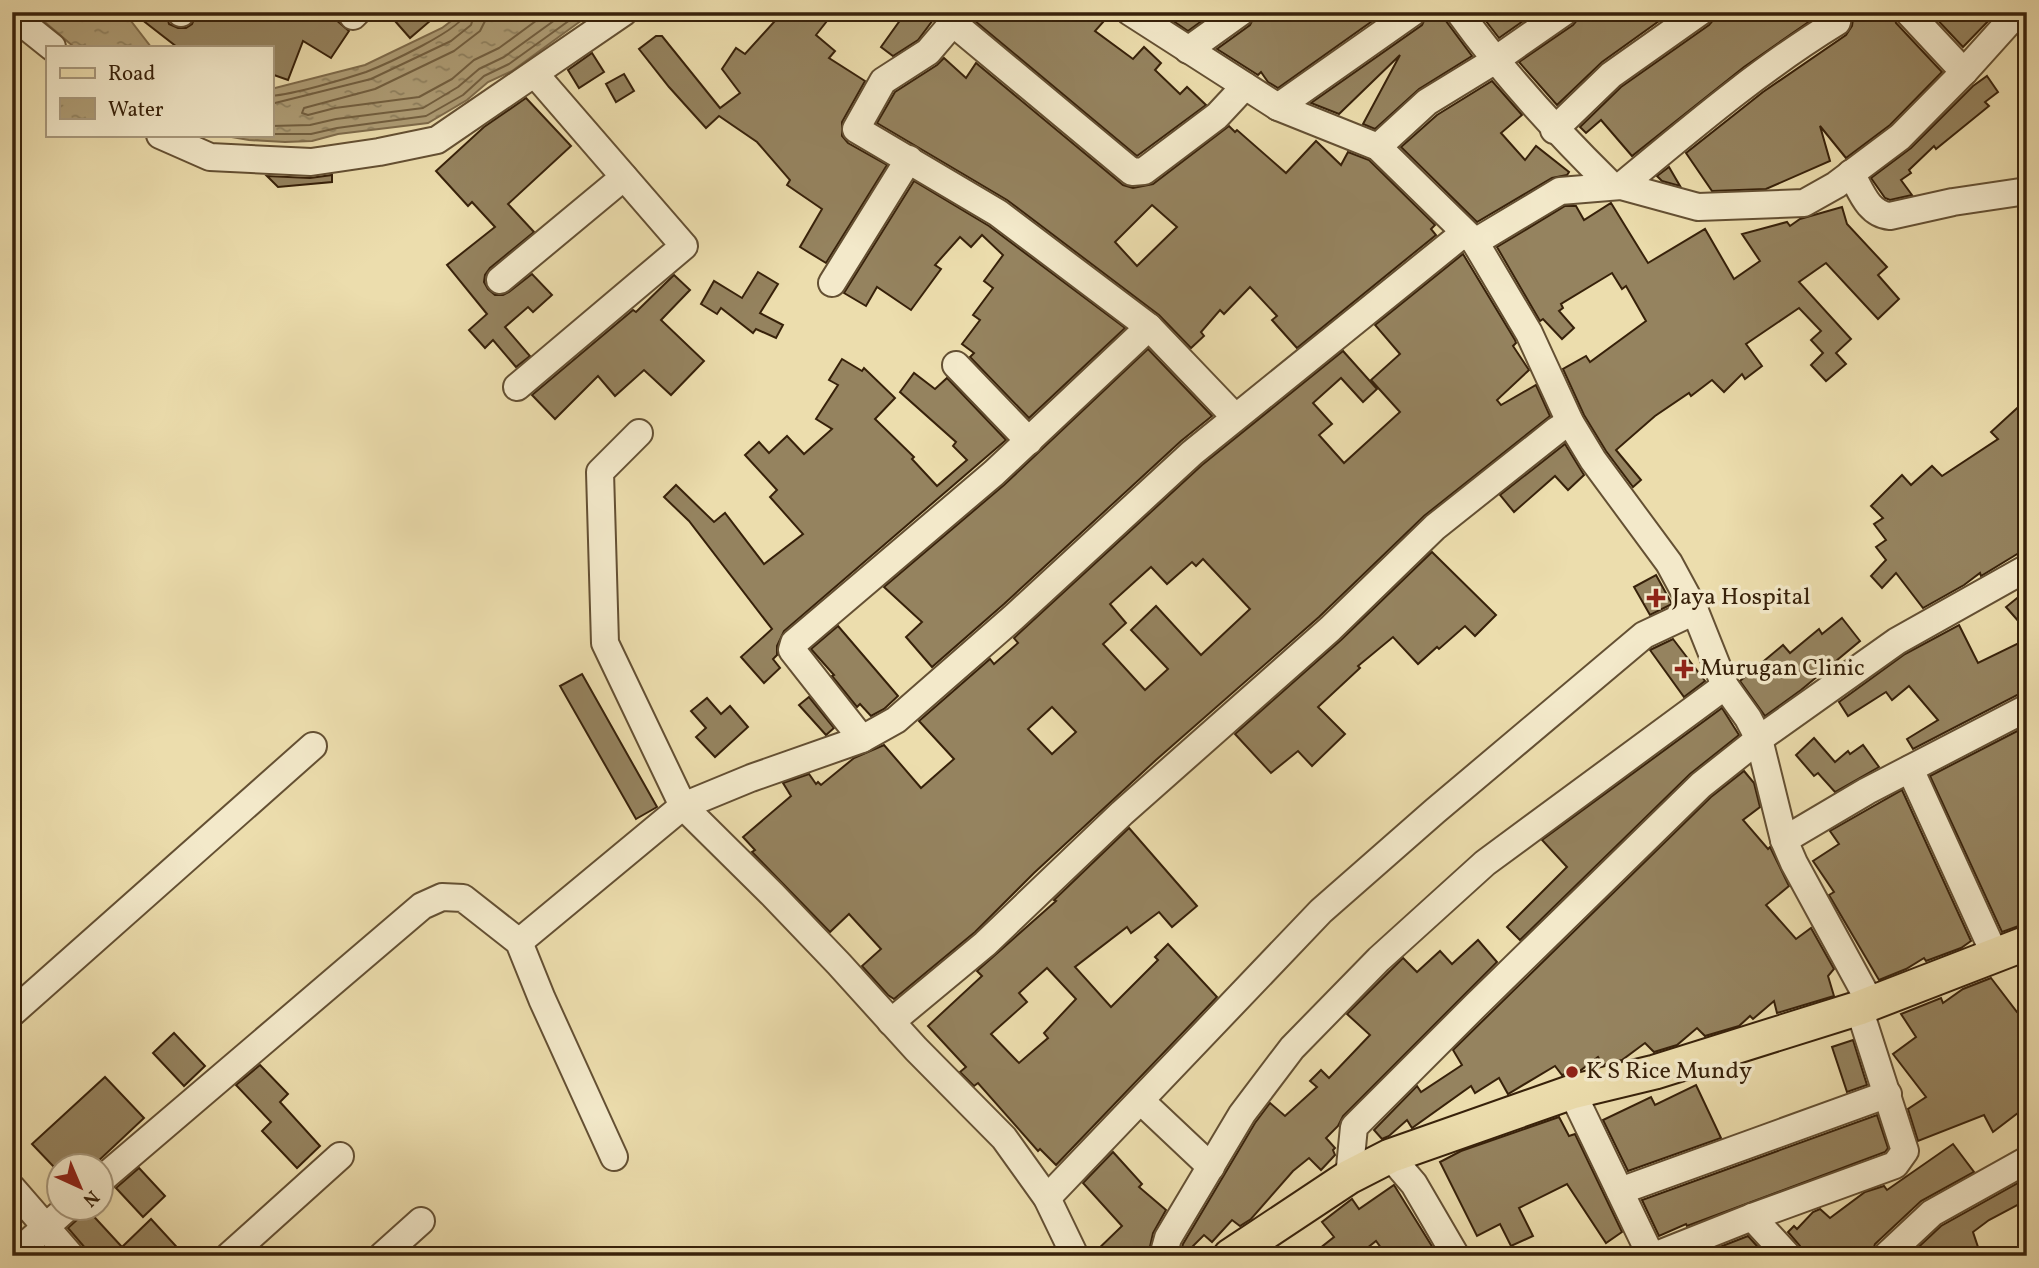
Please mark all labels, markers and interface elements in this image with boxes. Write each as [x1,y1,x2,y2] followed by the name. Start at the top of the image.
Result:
[46,46,273,136] legend
[108,60,155,89] text: Road
[108,96,164,125] text: Water
[1672,581,1811,615] place label: Jaya Hospital
[1646,588,1666,608] marker: Jaya Hospital
[1700,652,1865,686] place label: Murugan Clinic
[1674,659,1694,679] marker: Murugan Clinic
[1586,1055,1752,1089] place label: K S Rice Mundy
[1564,1064,1580,1080] marker: K S Rice Mundy
[46,1152,116,1222] north arrow
[76,1184,104,1212] text: N

